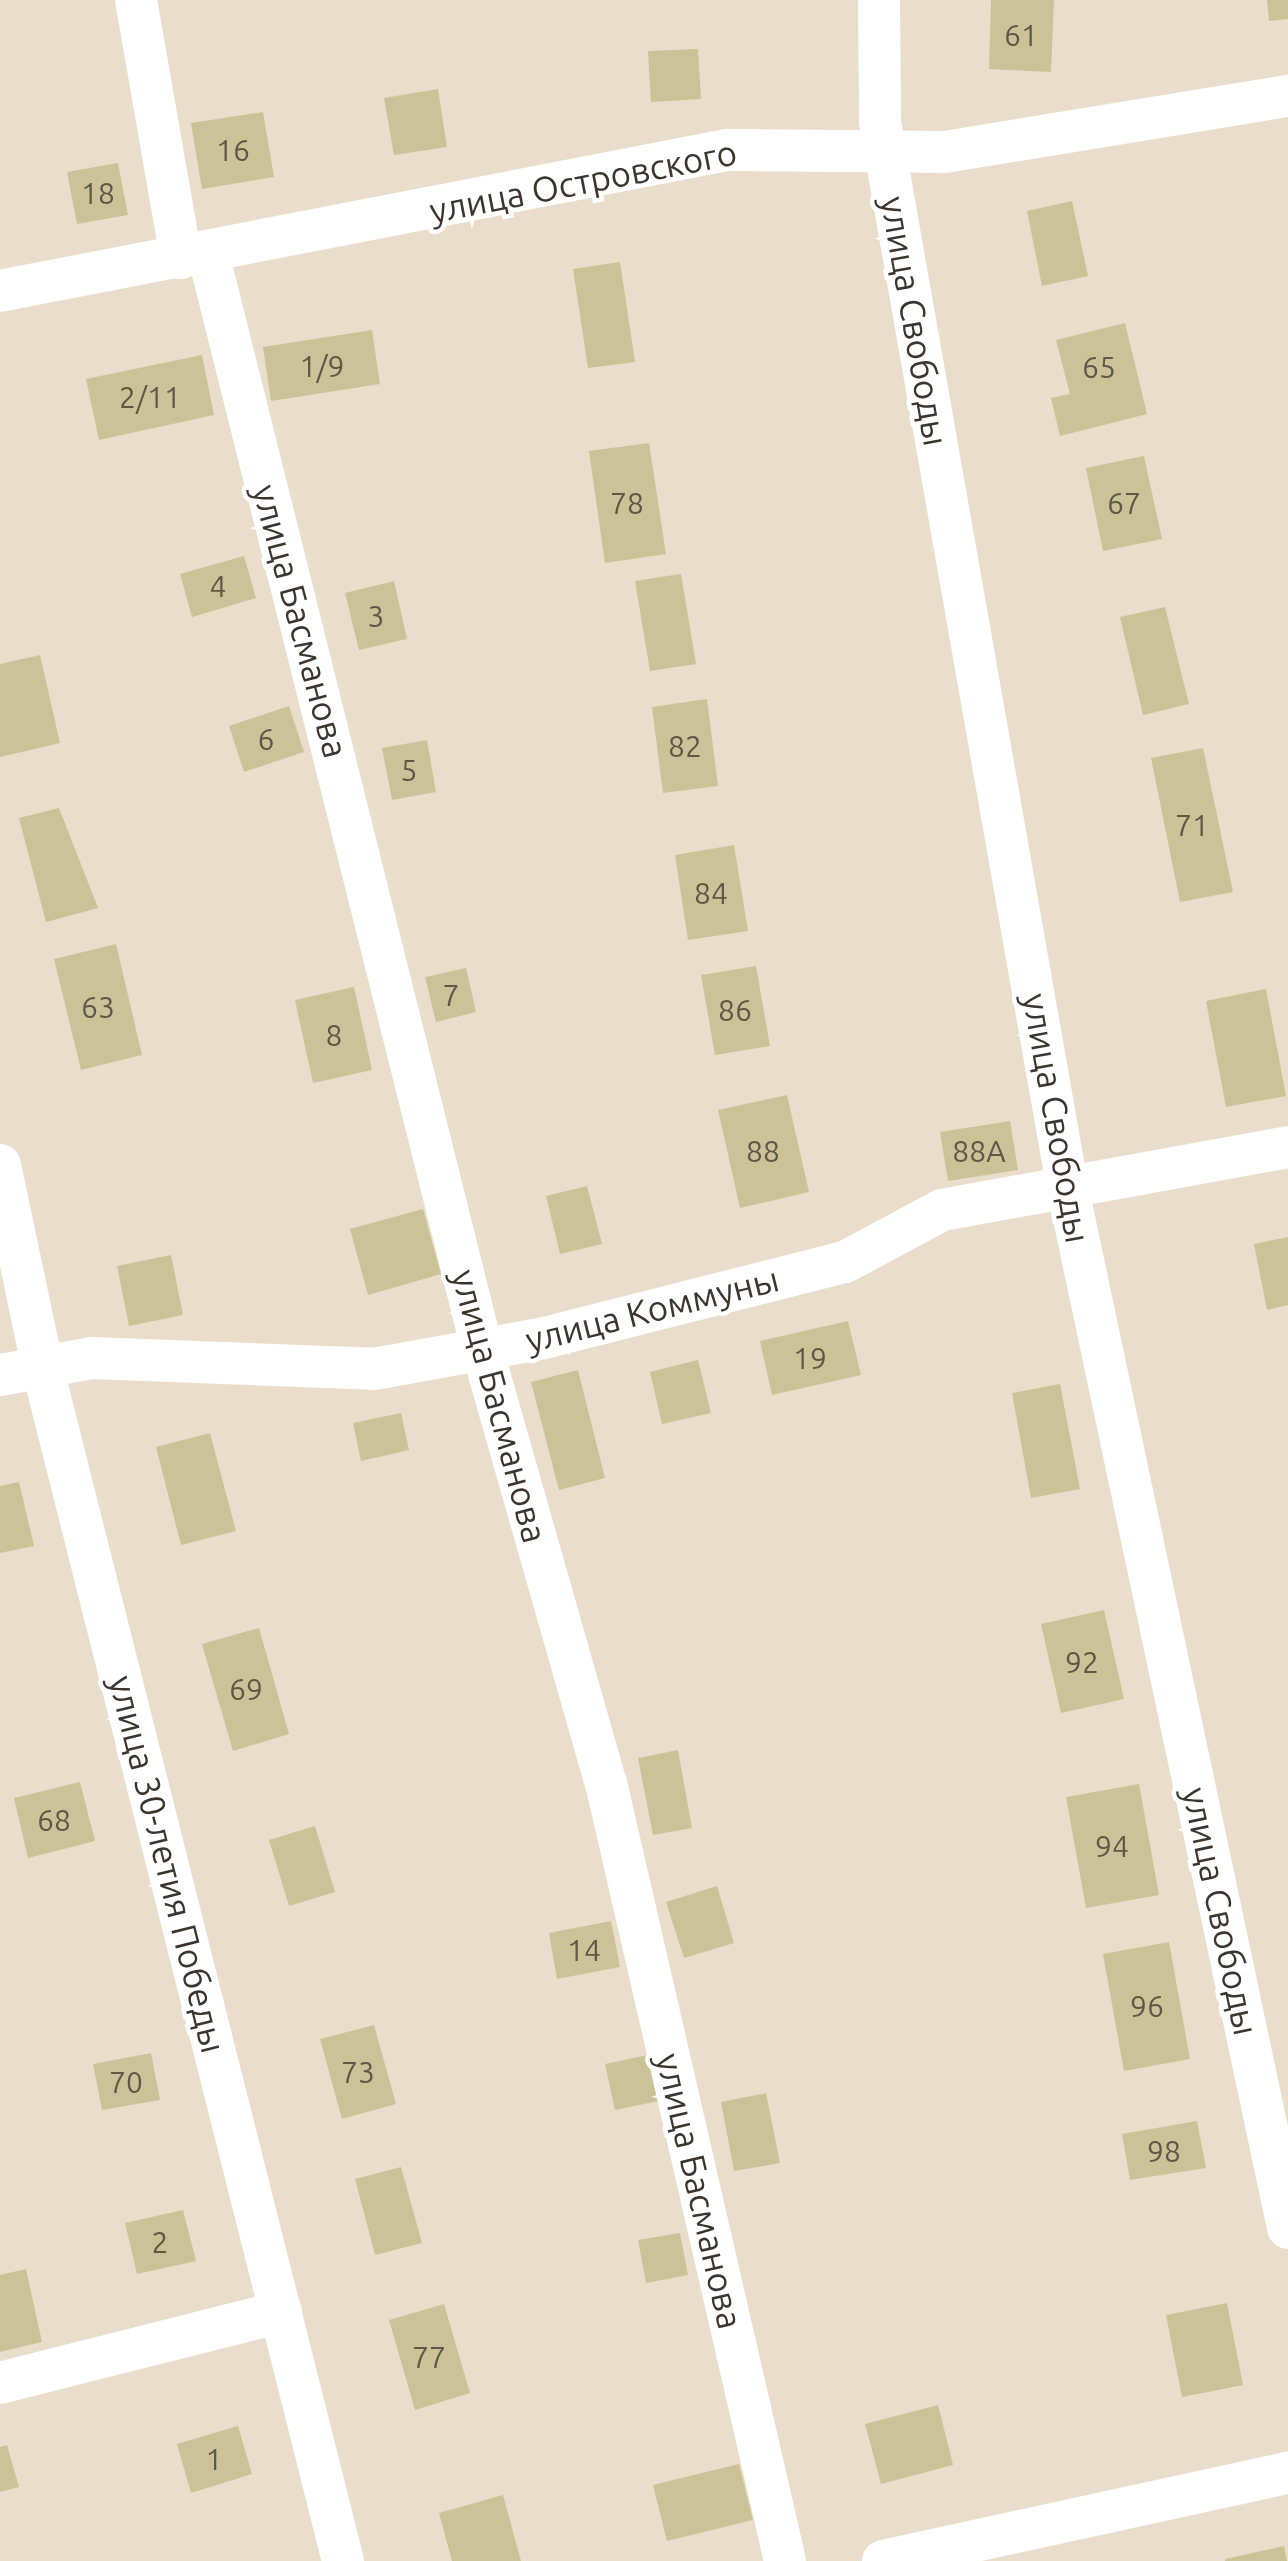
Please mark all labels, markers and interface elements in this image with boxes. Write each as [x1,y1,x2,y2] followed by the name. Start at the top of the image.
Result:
[1004,17,1038,53] house number: 61
[426,131,740,231] street label: улица Островского
[216,132,250,168] house number: 16
[81,175,115,211] house number: 18
[872,193,958,449] street label: улица Свободы
[300,348,344,384] house number: 1/9
[1082,349,1116,385] house number: 65
[119,379,181,415] house number: 2/11
[244,480,358,762] street label: улица Басманова
[610,485,644,521] house number: 78
[1107,485,1141,521] house number: 67
[210,568,226,604] house number: 4
[368,598,384,634] house number: 3
[258,721,274,757] house number: 6
[668,728,702,764] house number: 82
[401,752,417,788] house number: 5
[1175,807,1209,843] house number: 71
[694,875,728,911] house number: 84
[443,977,459,1013] house number: 7
[81,989,115,1025] house number: 63
[1014,990,1100,1246] street label: улица Свободы
[718,992,752,1028] house number: 86
[326,1017,342,1053] house number: 8
[746,1133,780,1169] house number: 88
[952,1133,1006,1169] house number: 88А
[521,1257,783,1361] street label: улица Коммуны
[443,1265,557,1547] street label: улица Басманова
[793,1340,827,1376] house number: 19
[1065,1644,1099,1680] house number: 92
[101,1671,235,2057] street label: улица 30-летия Победы
[229,1671,263,1707] house number: 69
[1174,1783,1268,2039] street label: улица Свободы
[37,1802,71,1838] house number: 68
[1095,1828,1129,1864] house number: 94
[567,1932,601,1968] house number: 14
[1130,1988,1164,2024] house number: 96
[648,2049,752,2333] street label: улица Басманова
[341,2054,375,2090] house number: 73
[109,2064,143,2100] house number: 70
[1147,2133,1181,2169] house number: 98
[152,2224,168,2260] house number: 2
[412,2339,446,2375] house number: 77
[206,2441,222,2477] house number: 1

